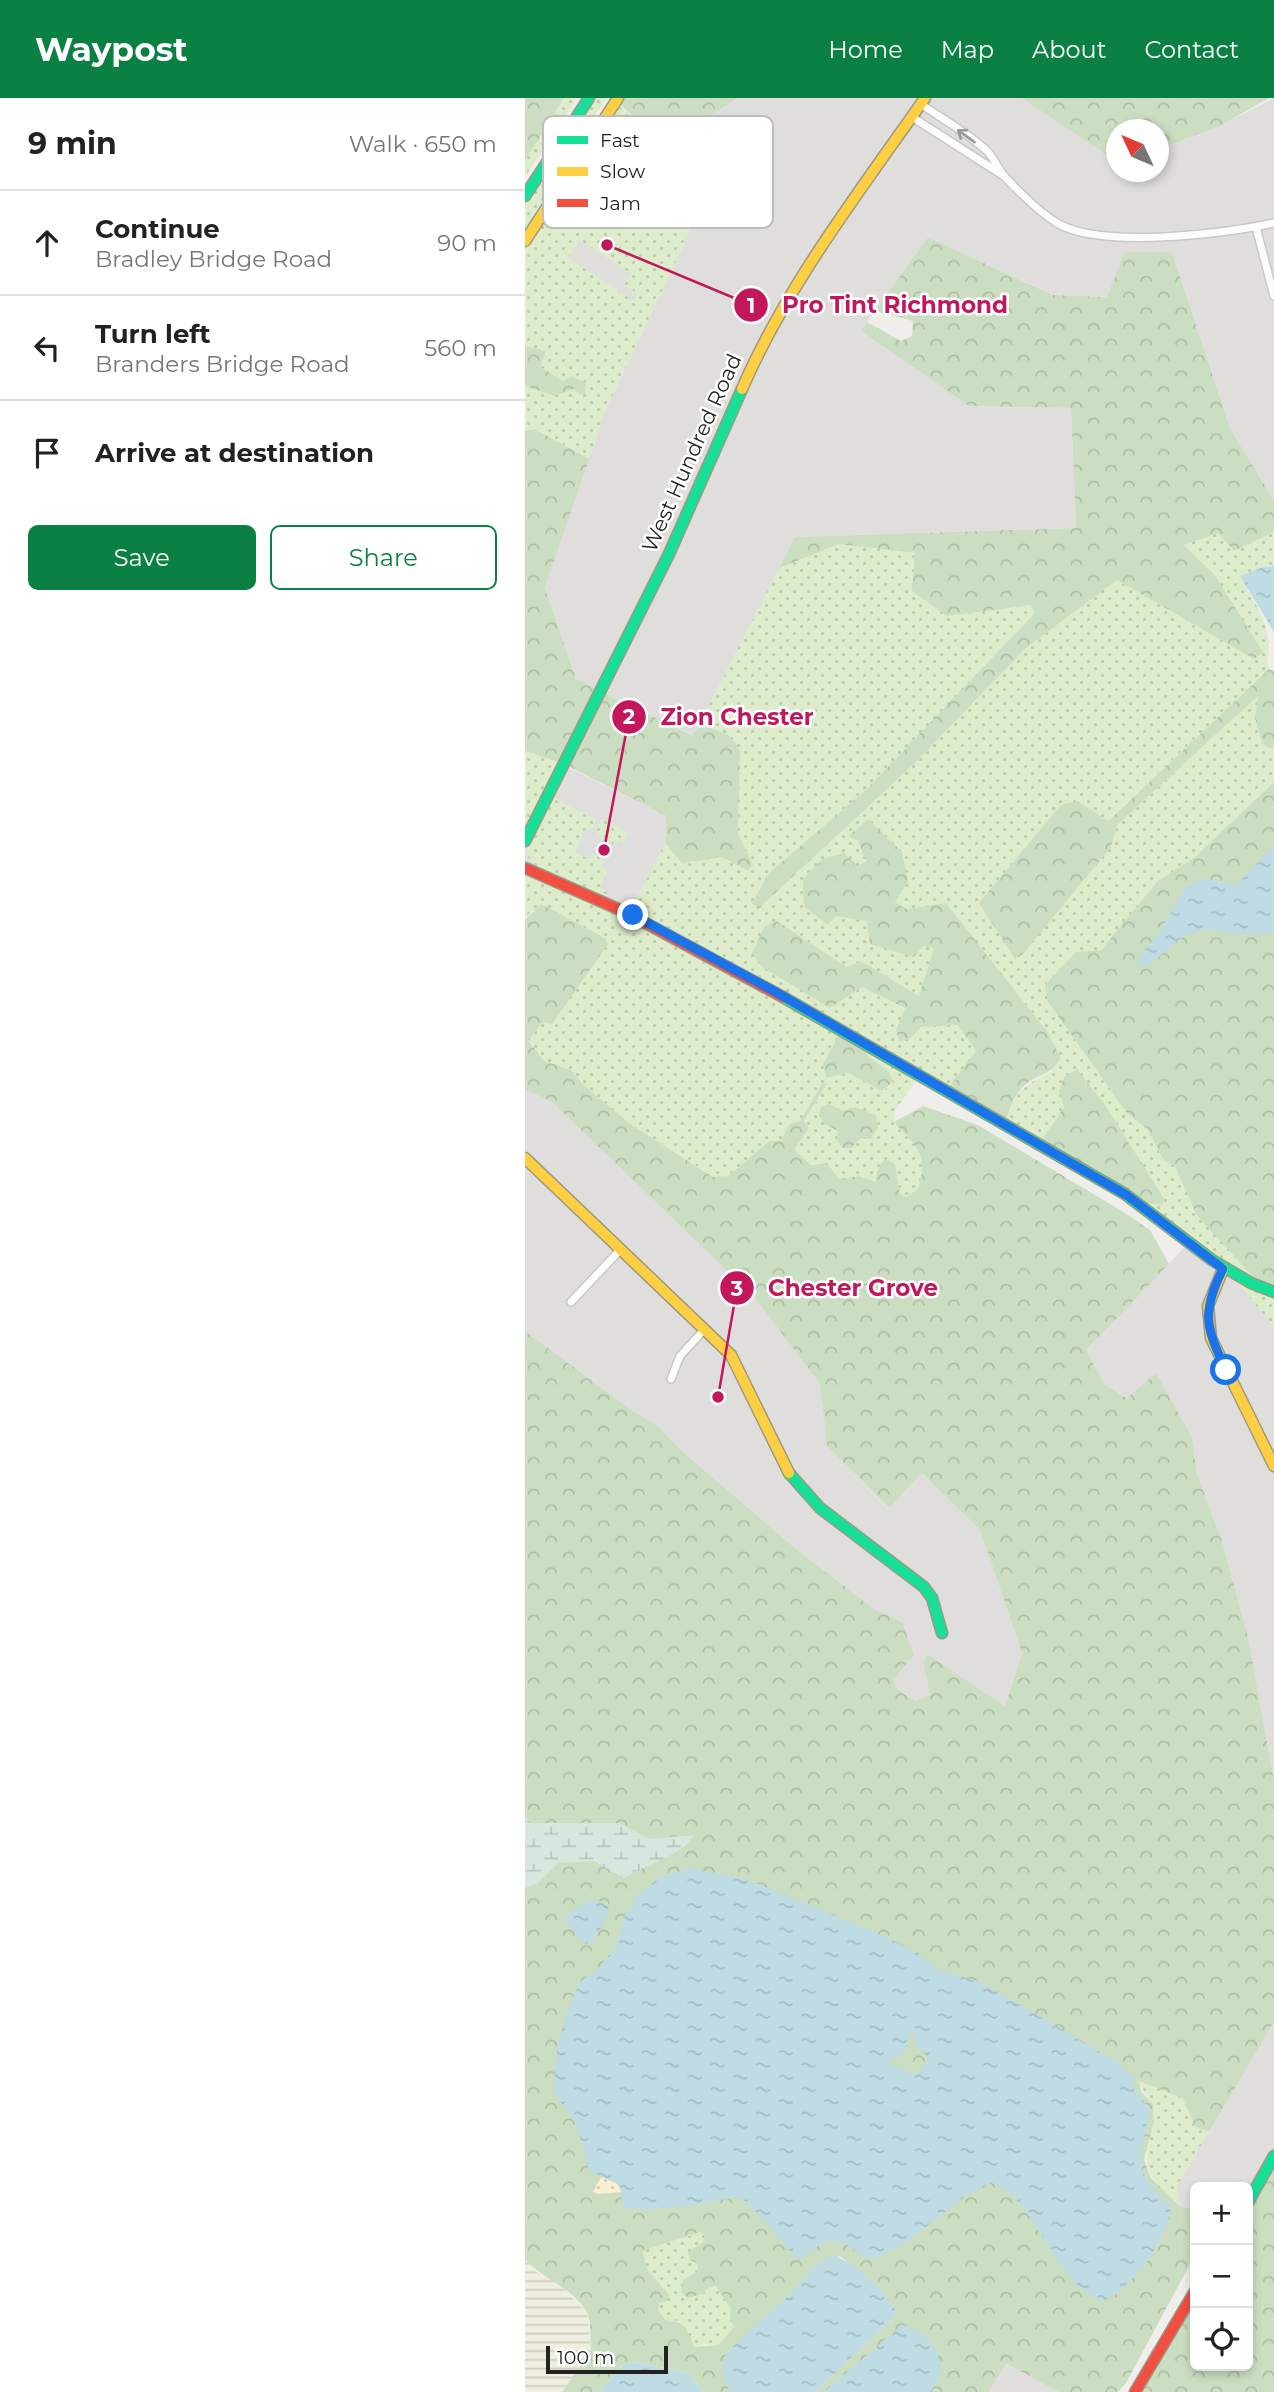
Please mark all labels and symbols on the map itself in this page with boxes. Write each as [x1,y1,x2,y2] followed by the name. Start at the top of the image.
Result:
[543,116,773,228] legend
[1106,119,1169,182] north arrow
[600,129,640,152] text: Fast
[957,129,976,143] one-way arrow
[600,160,645,183] text: Slow
[599,192,641,215] text: Jam
[733,283,1022,327] callout: Pro Tint Richmond
[782,291,1008,319] text: Pro Tint Richmond
[747,293,755,318] text: 1
[637,350,747,556] street label: West Hundred Road
[611,695,828,739] callout: Zion Chester
[660,703,814,731] text: Zion Chester
[623,704,635,729] text: 2
[617,899,648,930] route end
[719,1266,952,1310] callout: Chester Grove
[768,1274,938,1302] text: Chester Grove
[730,1276,743,1301] text: 3
[1210,1354,1241,1385] route start
[546,2343,669,2375] scale bar

